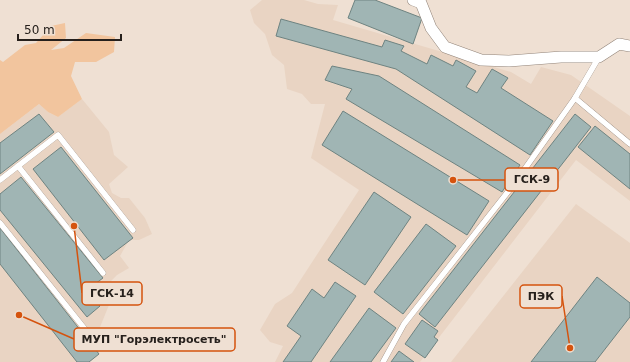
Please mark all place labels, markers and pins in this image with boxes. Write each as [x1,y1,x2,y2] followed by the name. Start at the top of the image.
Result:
[505,168,558,191] callout: ГСК-9
[82,282,142,305] callout: ГСК-14
[520,285,562,308] callout: ПЭК
[74,328,235,351] callout: МУП "Горэлектросеть"

